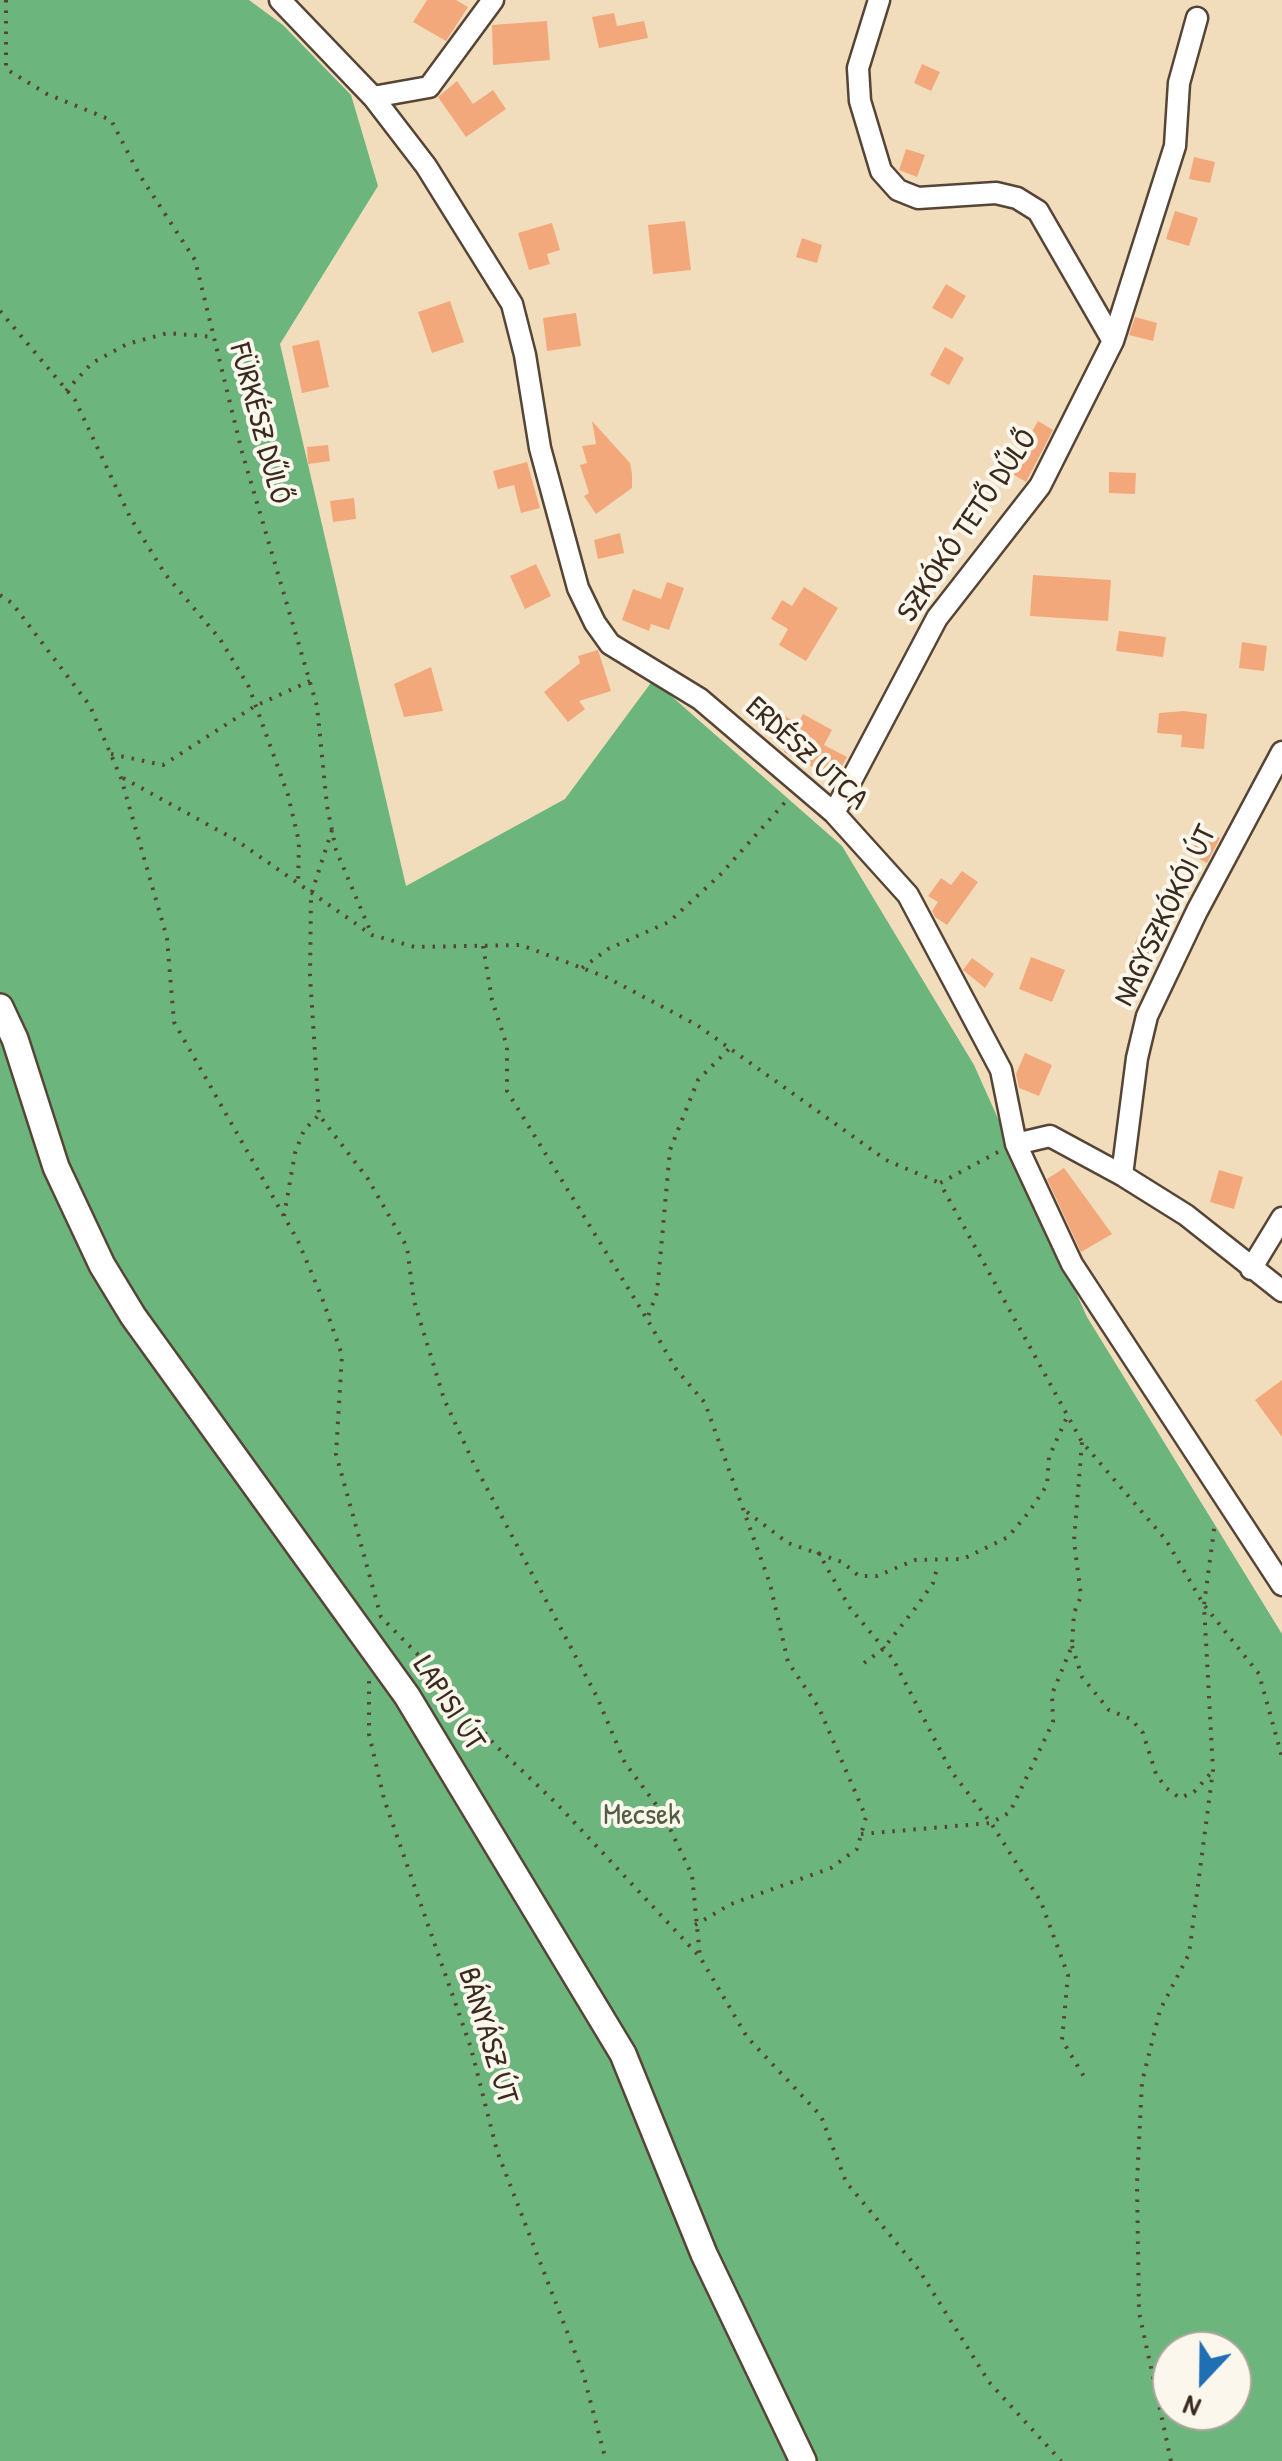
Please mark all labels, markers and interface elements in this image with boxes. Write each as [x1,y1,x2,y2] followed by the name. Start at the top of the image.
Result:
[220,340,298,508] street label: FÜRKÉSZ DŰLŐ
[890,423,1046,629] street label: SZKÓKÓ TETŐ DŰLŐ
[738,690,874,818] street label: ERDÉSZ UTCA
[1107,820,1225,1012] street label: NAGYSZKÓKÓI ÚT
[404,1650,492,1758] street label: LAPISI ÚT
[603,1798,681,1834] park label: Mecsek
[449,1964,525,2108] street label: BÁNYÁSZ ÚT
[1152,2331,1252,2431] north arrow
[1177,2387,1206,2427] text: N

